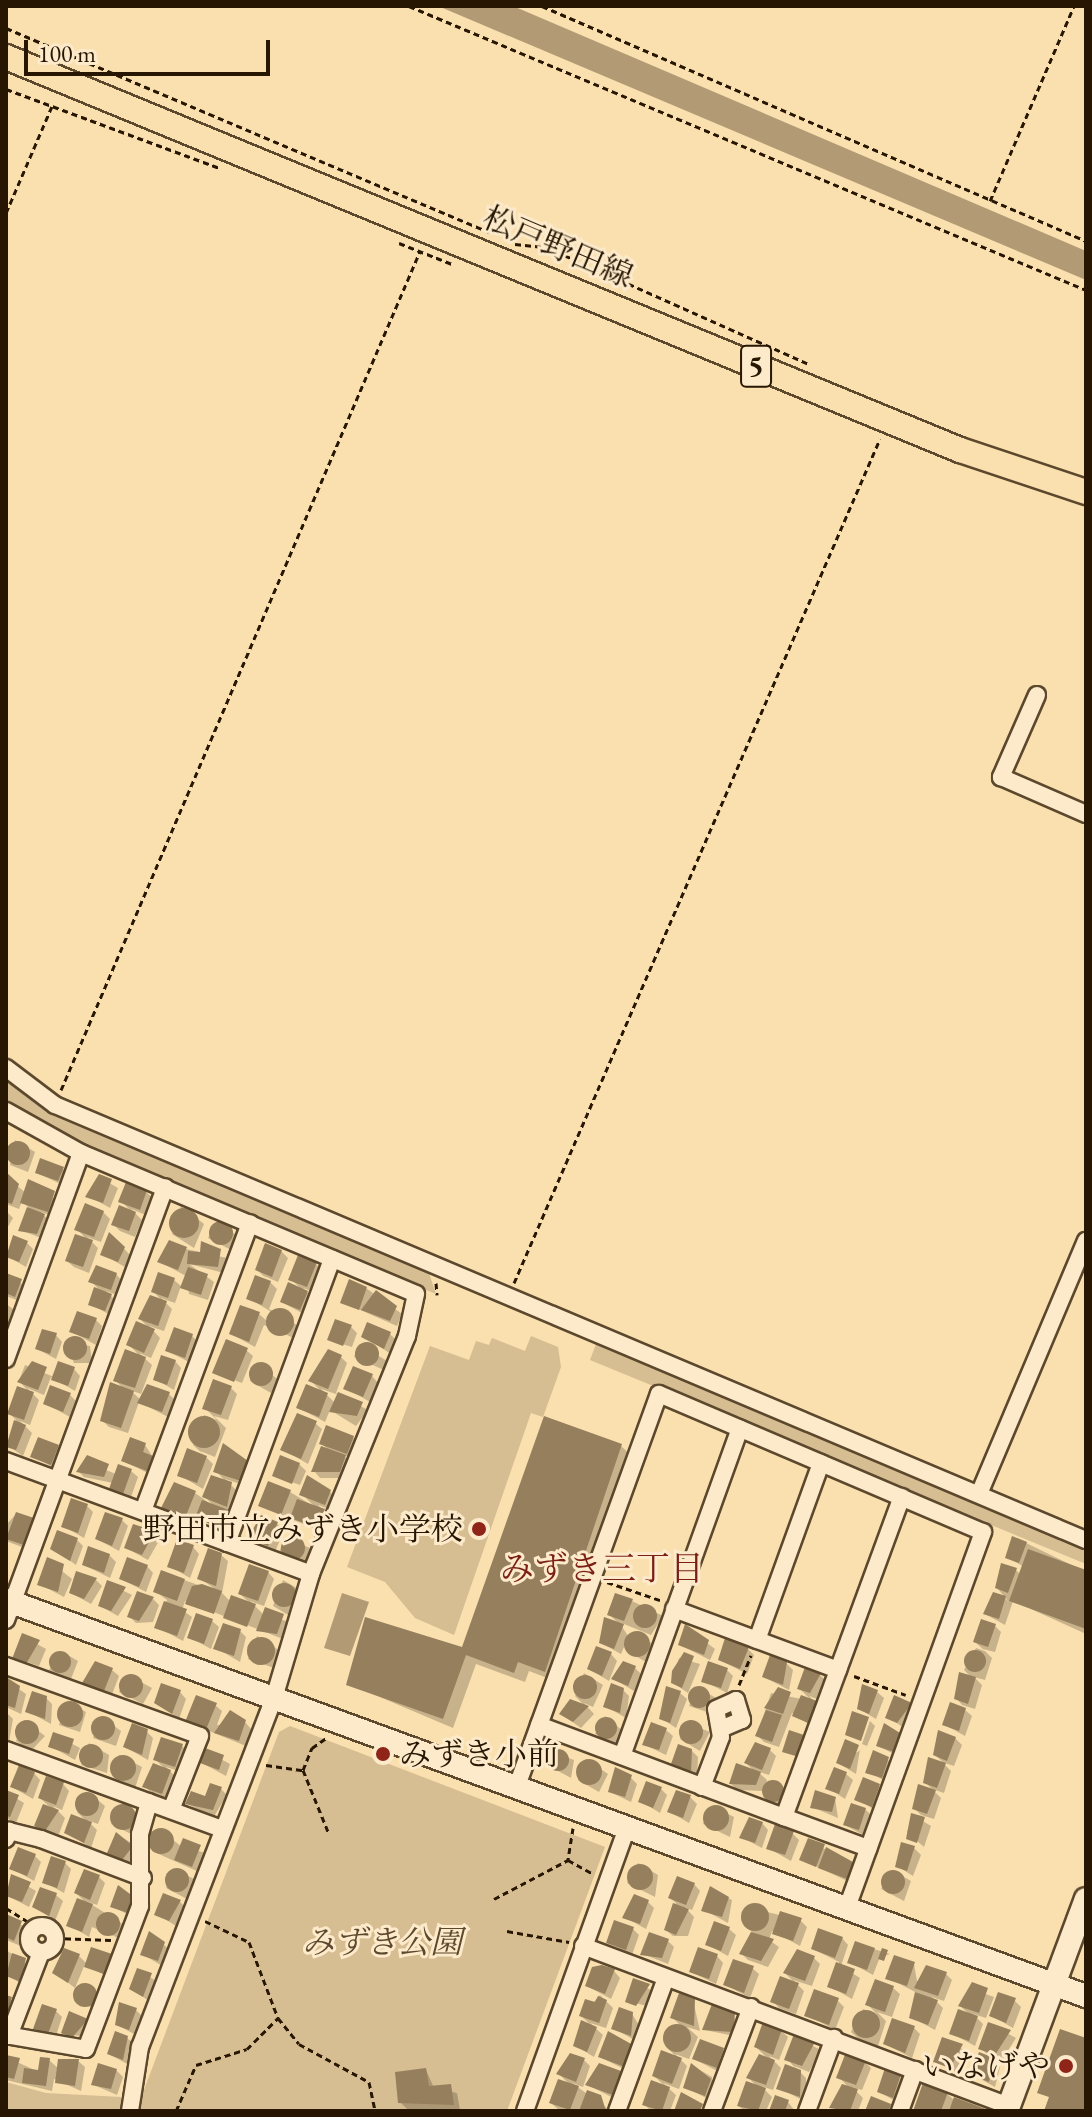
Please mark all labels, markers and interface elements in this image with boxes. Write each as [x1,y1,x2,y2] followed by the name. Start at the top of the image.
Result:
[28,24,274,74] scale bar
[38,38,96,69] text: 100 m
[477,198,639,296] street label: 松戸野田線
[740,340,772,392] road number: 5
[143,1510,463,1548] place label: 野田市立みずき小学校
[470,1520,488,1538] marker: 野田市立みずき小学校
[500,1549,704,1589] district label: みずき三丁目
[399,1735,559,1773] place label: みずき小前
[374,1745,392,1763] marker: みずき小前
[302,1923,462,1961] park label: みずき公園
[922,2047,1050,2085] place label: いなげや
[1057,2057,1075,2075] marker: いなげや

